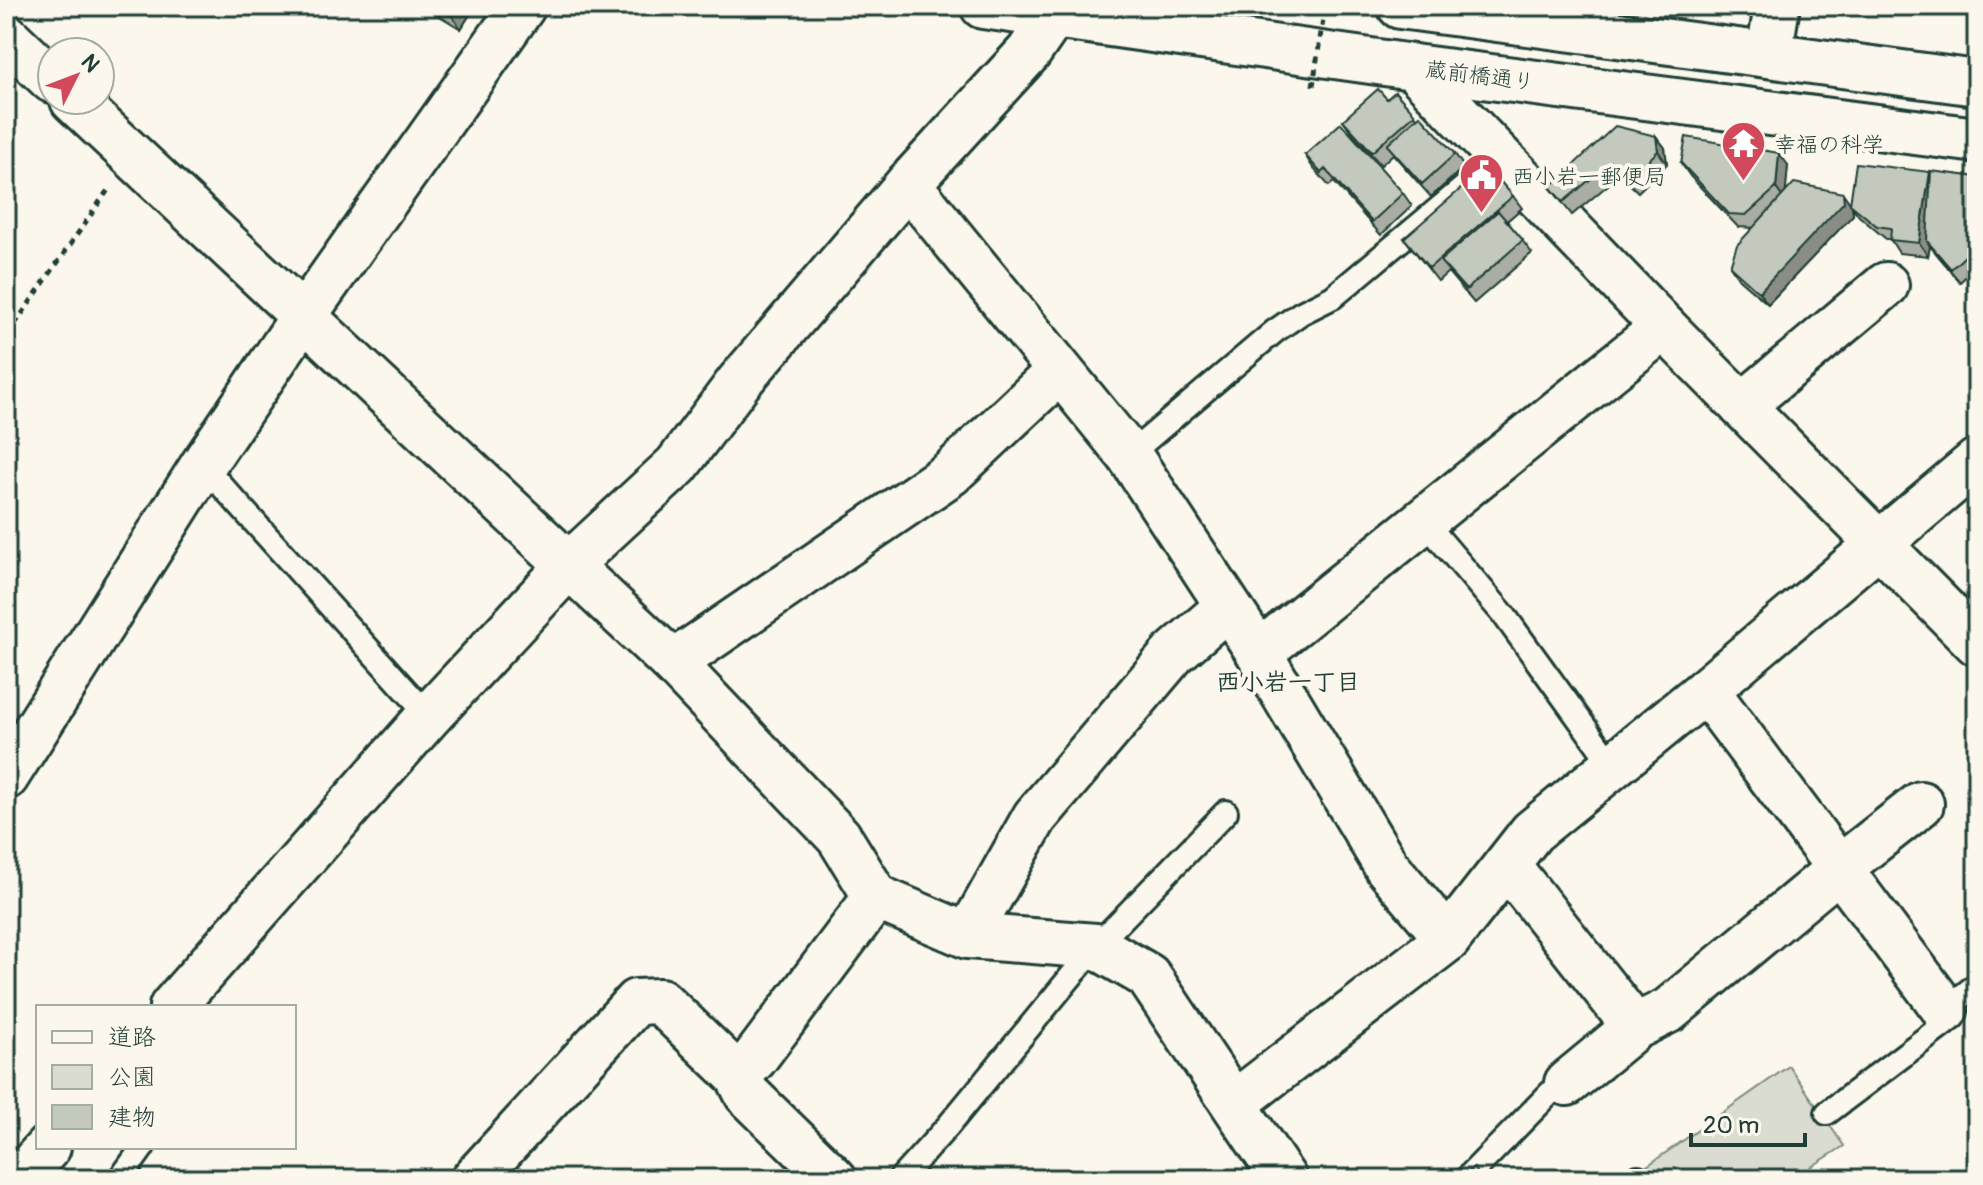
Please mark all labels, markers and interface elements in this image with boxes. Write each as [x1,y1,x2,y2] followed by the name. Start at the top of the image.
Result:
[36,36,116,116] north arrow
[75,48,106,78] text: N
[1424,55,1536,97] street label: 蔵前橋通り
[1719,120,1767,183] temple icon: 幸福の科学
[1774,131,1884,159] place label: 幸福の科学
[1457,152,1505,215] public building icon: 西小岩一郵便局
[1512,163,1666,191] place label: 西小岩一郵便局
[1216,668,1360,697] district label: 西小岩一丁目
[36,1005,296,1149] legend
[108,1023,156,1052] text: 道路
[108,1063,156,1092] text: 公園
[1691,1097,1805,1147] scale bar
[108,1103,156,1132] text: 建物
[1703,1111,1759,1140] text: 20 m

